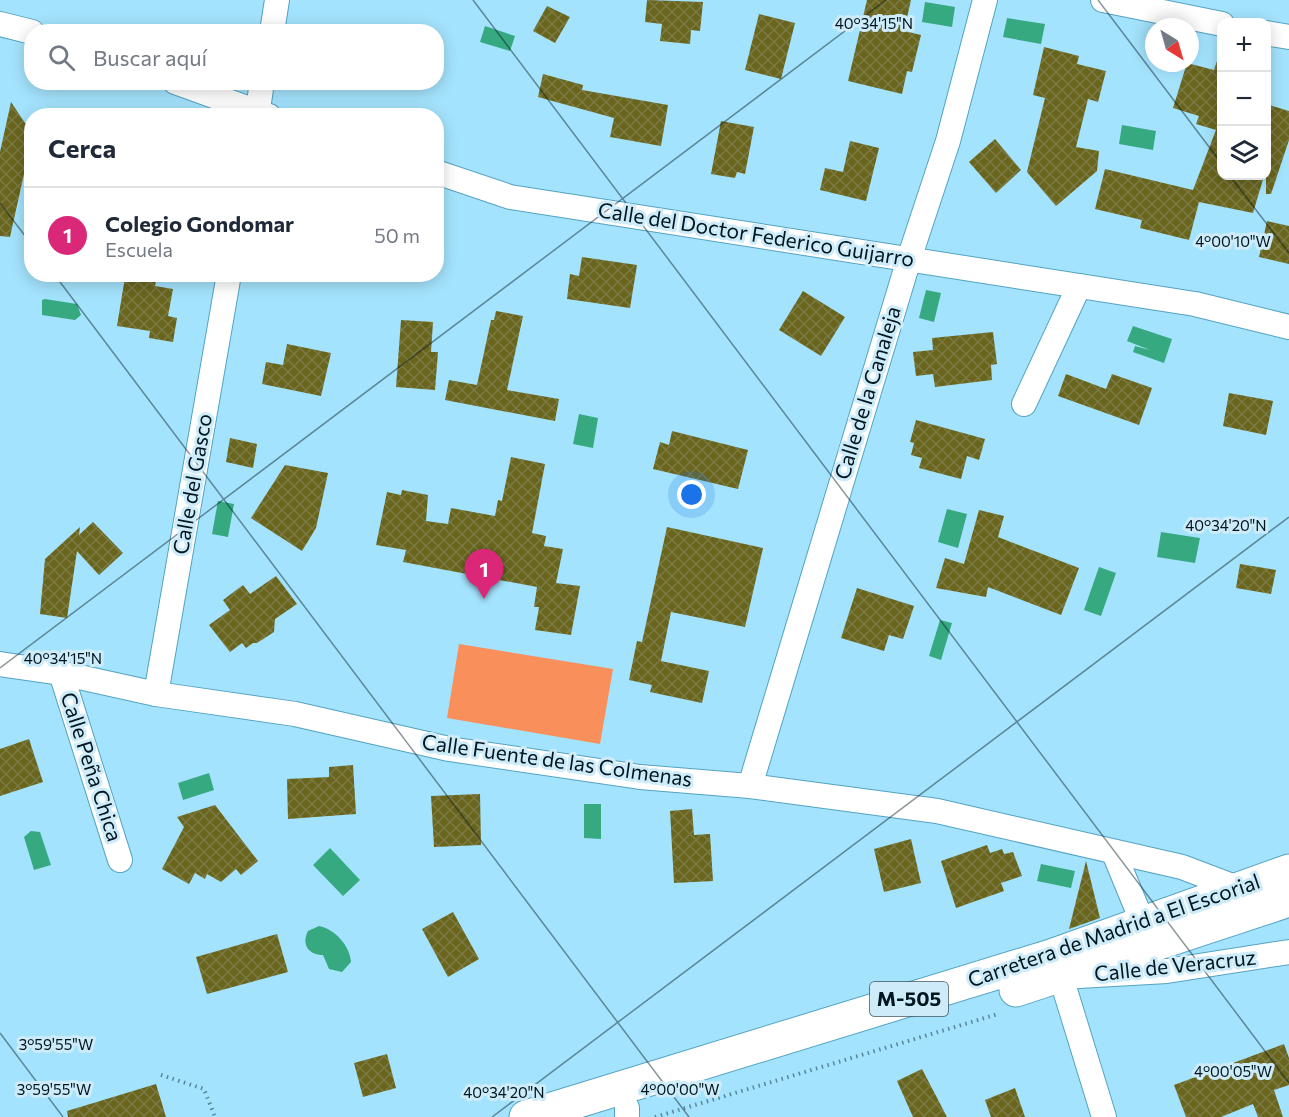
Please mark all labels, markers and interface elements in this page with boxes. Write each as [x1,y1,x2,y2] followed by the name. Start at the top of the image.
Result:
[835,14,913,32] text: 40°34'15"N
[1145,18,1199,72] north arrow
[1217,18,1271,180] map controls
[1217,18,1271,72] button: +
[24,24,444,90] search box
[45,41,78,74] icon: search
[93,44,207,71] text: Buscar aquí
[1217,72,1271,126] button: −
[1217,126,1271,180] button: layers
[48,132,116,163] text: Cerca
[596,196,916,271] street label: Calle del Doctor Federico Guijarro
[105,210,294,237] text: Colegio Gondomar
[63,223,72,247] text: 1
[374,223,420,247] text: 50 m
[1195,232,1271,250] text: 4°00'10"W
[105,237,173,261] text: Escuela
[828,303,905,482] street label: Calle de la Canaleja
[167,411,216,556] street label: Calle del Gasco
[677,480,706,509] your location
[1185,516,1267,534] text: 40°34'20"N
[464,550,504,599] pin: 1
[24,649,102,667] text: 40°34'15"N
[57,689,128,844] street label: Calle Peña Chica
[420,728,694,791] street label: Calle Fuente de las Colmenas
[964,868,1263,991] street label: Carretera de Madrid a El Escorial
[1093,944,1257,985] street label: Calle de Veracruz
[870,982,948,1016] road number: M-505
[19,1035,93,1053] text: 3°59'55"W
[1194,1062,1272,1080] text: 4°00'05"W
[17,1080,91,1098] text: 3°59'55"W
[640,1080,720,1098] text: 4°00'00"W
[463,1083,545,1101] text: 40°34'20"N

